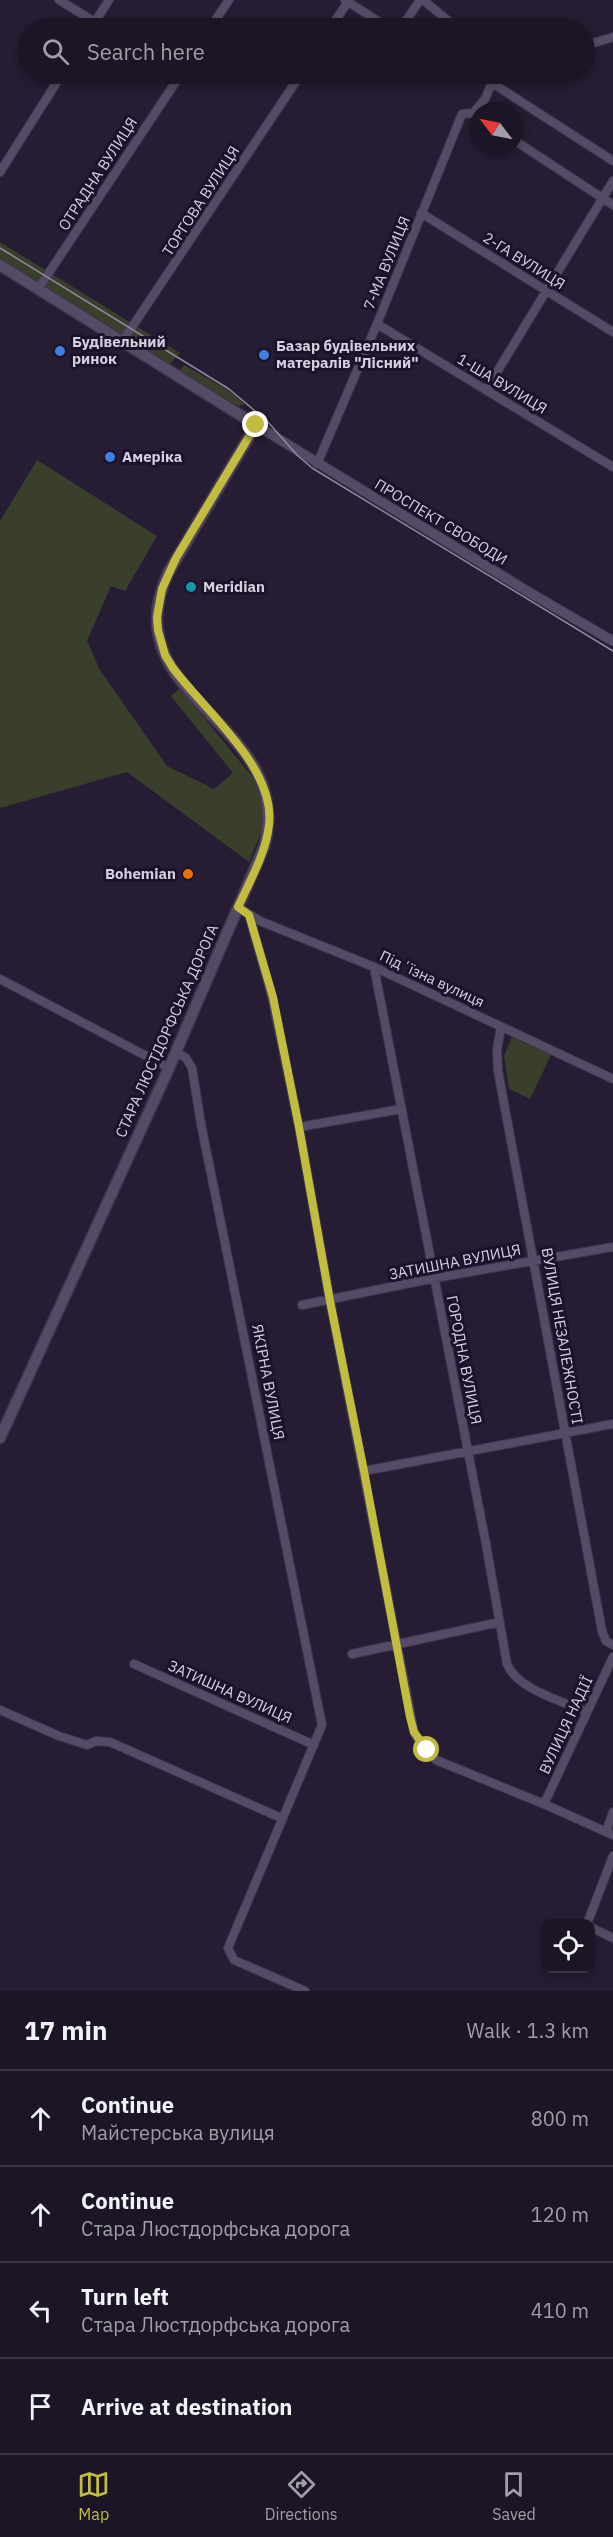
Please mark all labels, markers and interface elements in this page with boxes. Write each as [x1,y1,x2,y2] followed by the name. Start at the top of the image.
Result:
[18,18,595,84] search box
[39,35,72,68] icon: search
[87,37,205,66] text: Search here
[469,102,523,156] north arrow
[54,114,141,234] street label: ОТРАДНА ВУЛИЦЯ
[158,142,243,259] street label: ТОРГОВА ВУЛИЦЯ
[359,213,414,312] street label: 7-МА ВУЛИЦЯ
[480,228,569,293] street label: 2-ГА ВУЛИЦЯ
[72,332,166,368] place label: Будівельний ринок
[276,336,419,372] place label: Базар будівельних матералів "Лісний"
[53,344,67,358] marker: Будівельний ринок
[257,348,271,362] marker: Базар будівельних матералів "Лісний"
[454,349,551,418] street label: 1-ША ВУЛИЦЯ
[242,411,268,437] route end
[122,447,183,466] place label: Амеріка
[103,450,117,464] marker: Амеріка
[371,474,511,569] street label: ПРОСПЕКТ СВОБОДИ
[203,577,265,596] place label: Meridian
[184,580,198,594] marker: Meridian
[105,864,176,883] place label: Bohemian
[181,867,195,881] marker: Bohemian
[111,921,222,1140] street label: СТАРА ЛЮСТДОРФСЬКА ДОРОГА
[377,946,488,1011] street label: Підʼїзна вулиця
[387,1239,522,1284] street label: ЗАТИШНА ВУЛИЦЯ
[538,1246,587,1426] street label: ВУЛИЦЯ НЕЗАЛЕЖНОСТІ
[443,1294,486,1426] street label: ГОРОДНА ВУЛИЦЯ
[248,1322,289,1441] street label: ЯКІРНА ВУЛИЦЯ
[165,1656,295,1727] street label: ЗАТИШНА ВУЛИЦЯ
[535,1673,597,1777] street label: ВУЛИЦЯ НАДІЇ
[413,1736,439,1762] route start
[541,1919,595,1973] map controls
[541,1919,595,1973] button: locate
[24,2013,108,2047] text: 17 min
[467,2017,589,2044] text: Walk · 1.3 km
[81,2090,174,2119] text: Continue
[24,2102,57,2135] icon: ahead
[531,2105,589,2132] text: 800 m
[81,2119,275,2146] text: Майстерська вулиця
[81,2186,174,2215] text: Continue
[24,2198,57,2231] icon: ahead
[531,2201,589,2228] text: 120 m
[81,2215,350,2242] text: Стара Люстдорфська дорога
[81,2282,169,2311] text: Turn left
[24,2294,57,2327] icon: left
[531,2297,589,2324] text: 410 m
[81,2311,350,2338] text: Стара Люстдорфська дорога
[24,2390,57,2423] icon: arrive
[81,2392,292,2421] text: Arrive at destination
[77,2468,110,2524] tab: Map
[265,2468,338,2524] tab: Directions
[492,2468,536,2524] tab: Saved

